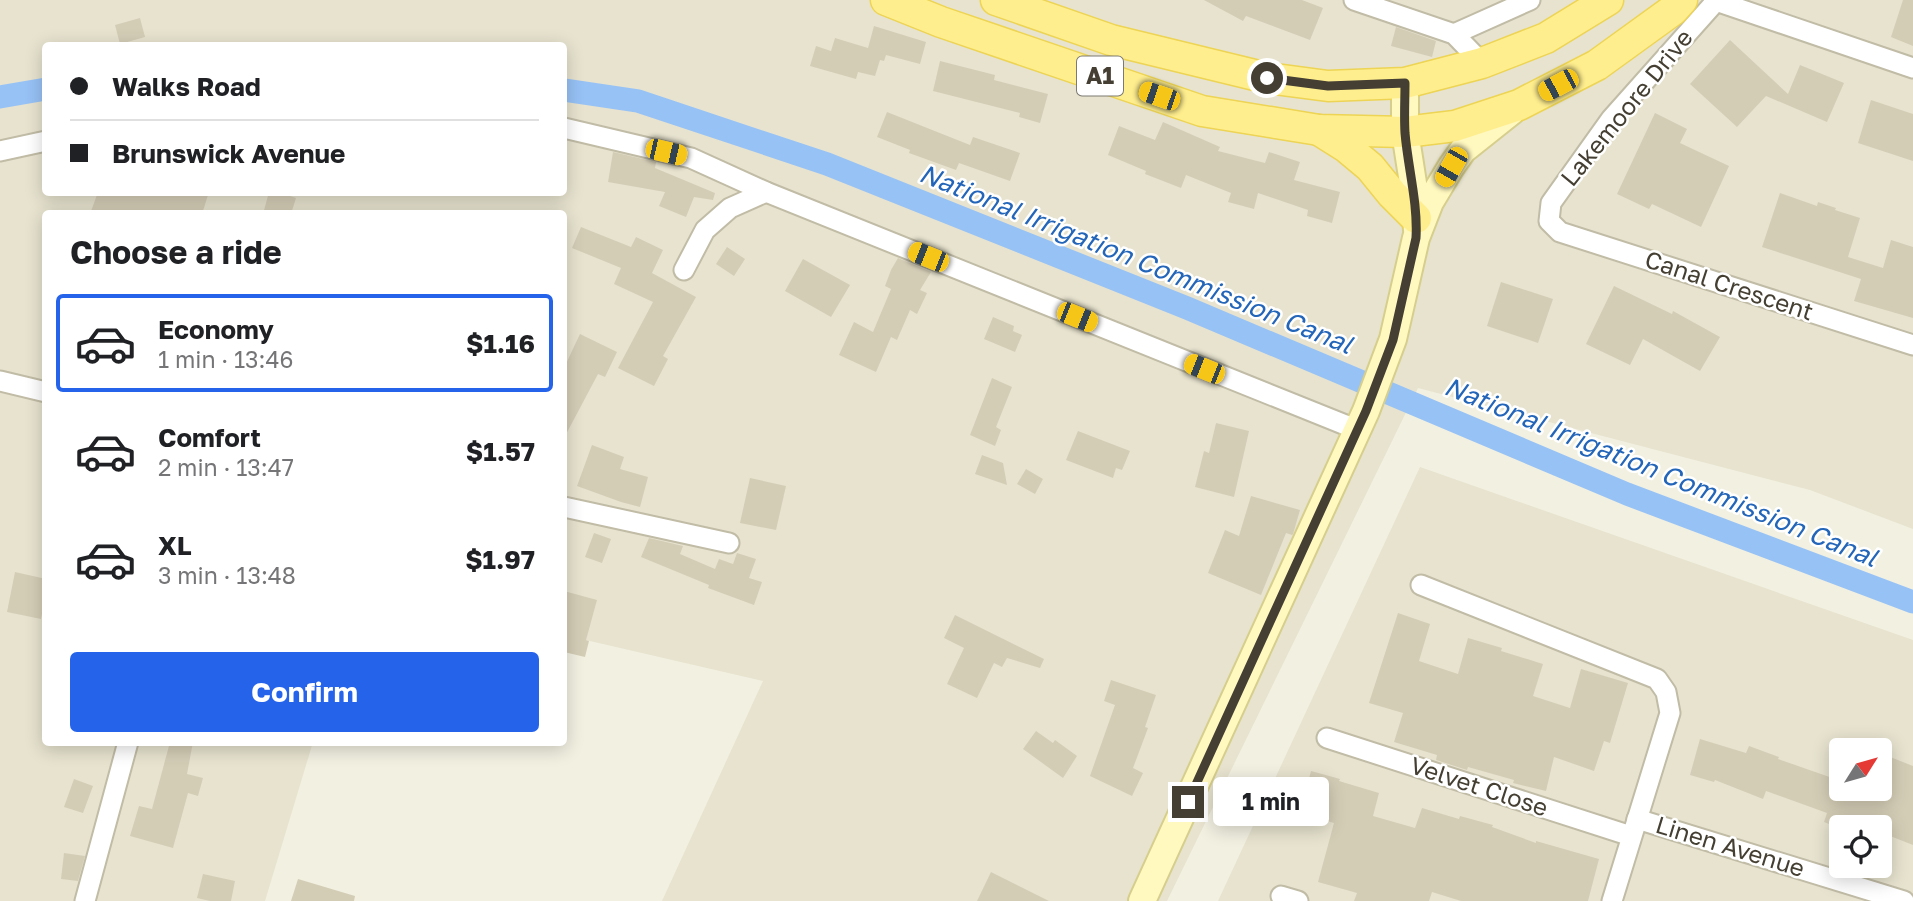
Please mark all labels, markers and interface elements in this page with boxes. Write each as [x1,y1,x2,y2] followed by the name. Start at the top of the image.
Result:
[1554,23,1698,191] street label: Lakemoore Drive
[1077,57,1123,96] road number: A1
[1251,62,1283,94] route start
[1535,66,1582,104] car
[112,71,261,102] text: Walks Road
[1136,79,1183,113] car
[644,137,689,167] car
[112,138,345,169] text: Brunswick Avenue
[1432,144,1471,190] car
[915,157,1359,360] water label: National Irrigation Commission Canal
[70,233,282,271] text: Choose a ride
[905,239,952,275] car
[1642,244,1817,325] street label: Canal Crescent
[1054,299,1101,335] car
[74,312,137,375] icon: car
[158,314,274,345] text: Economy
[466,328,535,359] text: $1.16
[158,345,293,373] text: 1 min · 13:46
[1181,351,1228,387] car
[1440,370,1884,573] water label: National Irrigation Commission Canal
[74,420,137,483] icon: car
[158,422,261,453] text: Comfort
[466,436,535,467] text: $1.57
[158,453,294,481] text: 2 min · 13:47
[74,528,137,591] icon: car
[158,530,192,561] text: XL
[465,544,535,575] text: $1.97
[158,561,296,589] text: 3 min · 13:48
[70,652,539,732] button: Confirm
[1829,738,1892,802] north arrow
[1829,738,1892,878] map controls
[1407,750,1552,821] street label: Velvet Close
[1212,778,1328,826] callout: 1 min
[1172,786,1204,818] route end
[1242,787,1300,815] text: 1 min
[1652,809,1808,882] street label: Linen Avenue
[1829,815,1892,878] button: locate

